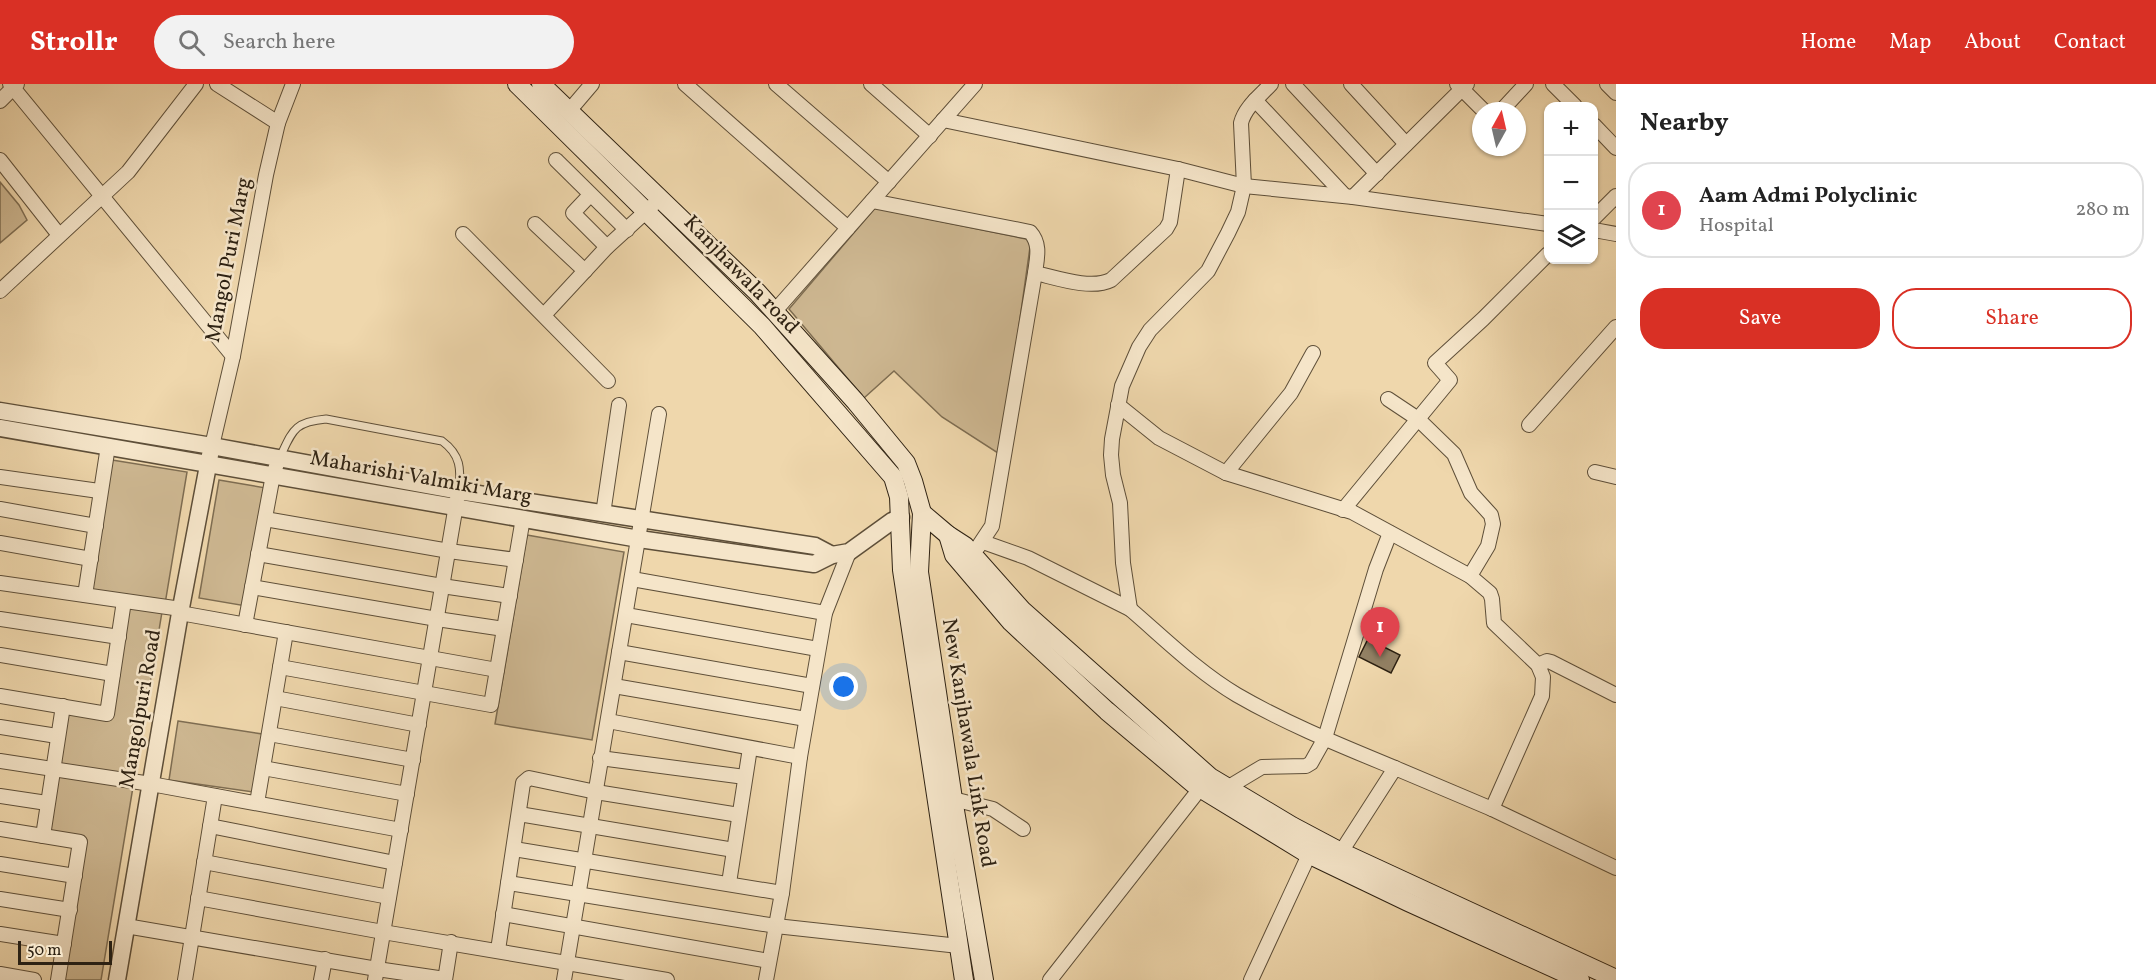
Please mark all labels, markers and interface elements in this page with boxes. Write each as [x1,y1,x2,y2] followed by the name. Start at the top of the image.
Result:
[154,15,574,69] search box
[30,23,118,62] text: Strollr
[175,26,208,59] icon: search
[223,27,335,58] text: Search here
[1801,28,1856,57] text: Home
[1889,28,1931,57] text: Map
[1964,28,2021,57] text: About
[2054,28,2126,57] text: Contact
[1472,102,1526,156] north arrow
[1544,102,1598,264] map controls
[1544,102,1598,156] button: +
[1640,105,1729,141] text: Nearby
[1544,156,1598,210] button: −
[199,175,259,345] street label: Mangol Puri Marg
[1699,181,1917,212] text: Aam Admi Polyclinic
[1657,196,1666,224] text: 1
[2075,196,2130,224] text: 280 m
[677,209,805,341] street label: Kanjhawala road
[1544,210,1598,264] button: layers
[1699,212,1774,240] text: Hospital
[1640,288,1880,349] button: Save
[1892,288,2132,349] button: Share
[308,444,534,512] street label: Maharishi Valmiki Marg
[1360,608,1400,657] pin: 1
[934,616,1002,870] street label: New Kanjhawala Link Road
[113,627,169,791] street label: Mangolpuri Road
[829,672,858,701] your location
[18,938,112,966] scale bar
[27,940,61,962] text: 50 m

